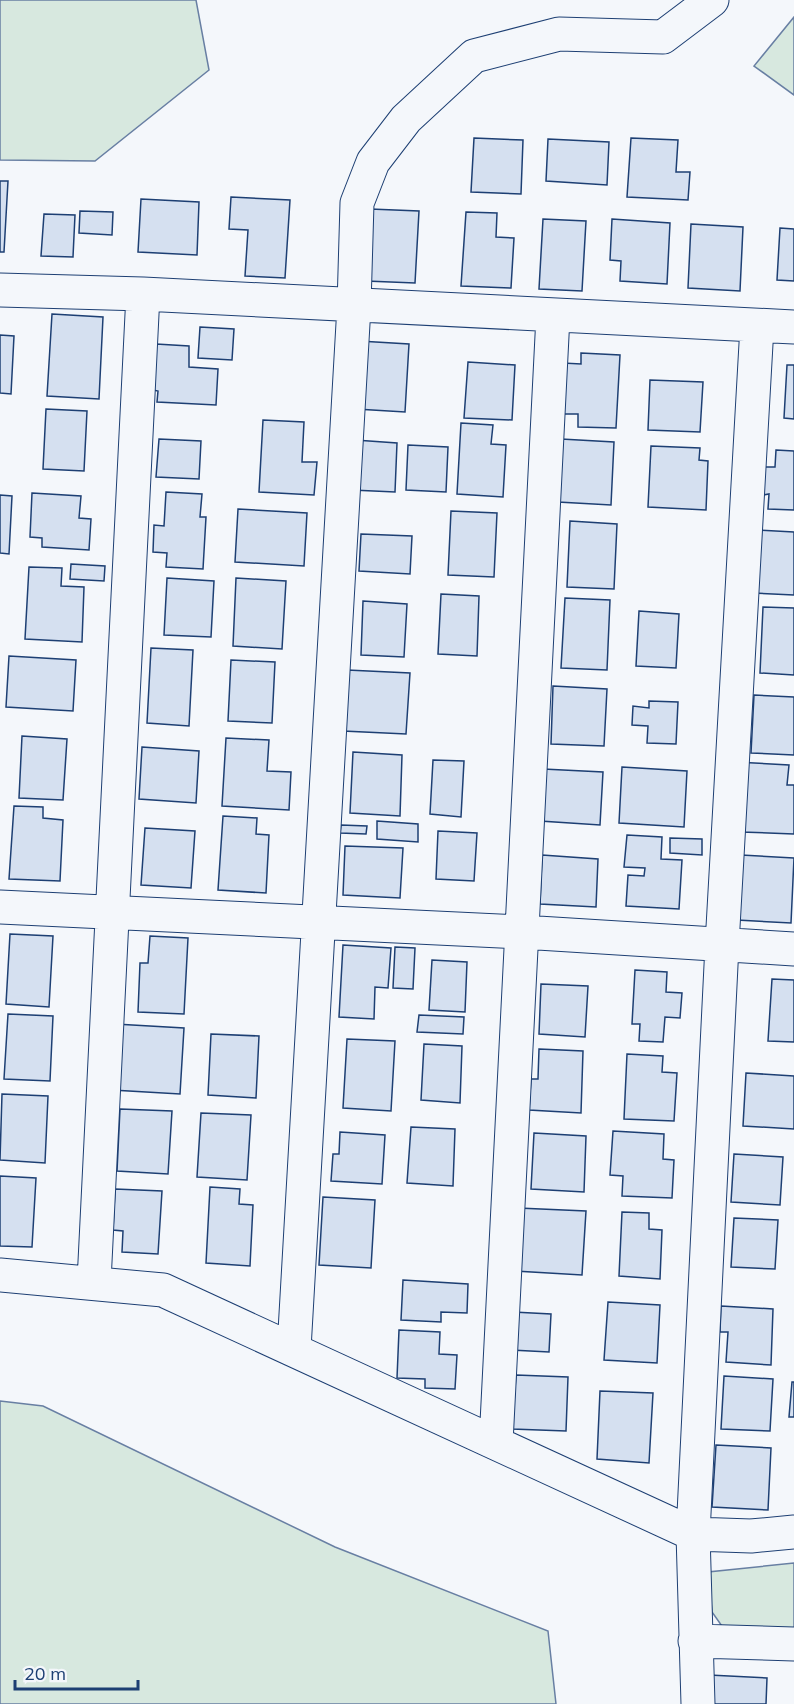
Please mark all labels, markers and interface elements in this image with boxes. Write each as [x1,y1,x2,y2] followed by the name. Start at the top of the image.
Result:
[15,1653,138,1691] scale bar
[24,1662,66,1685] text: 20 m

